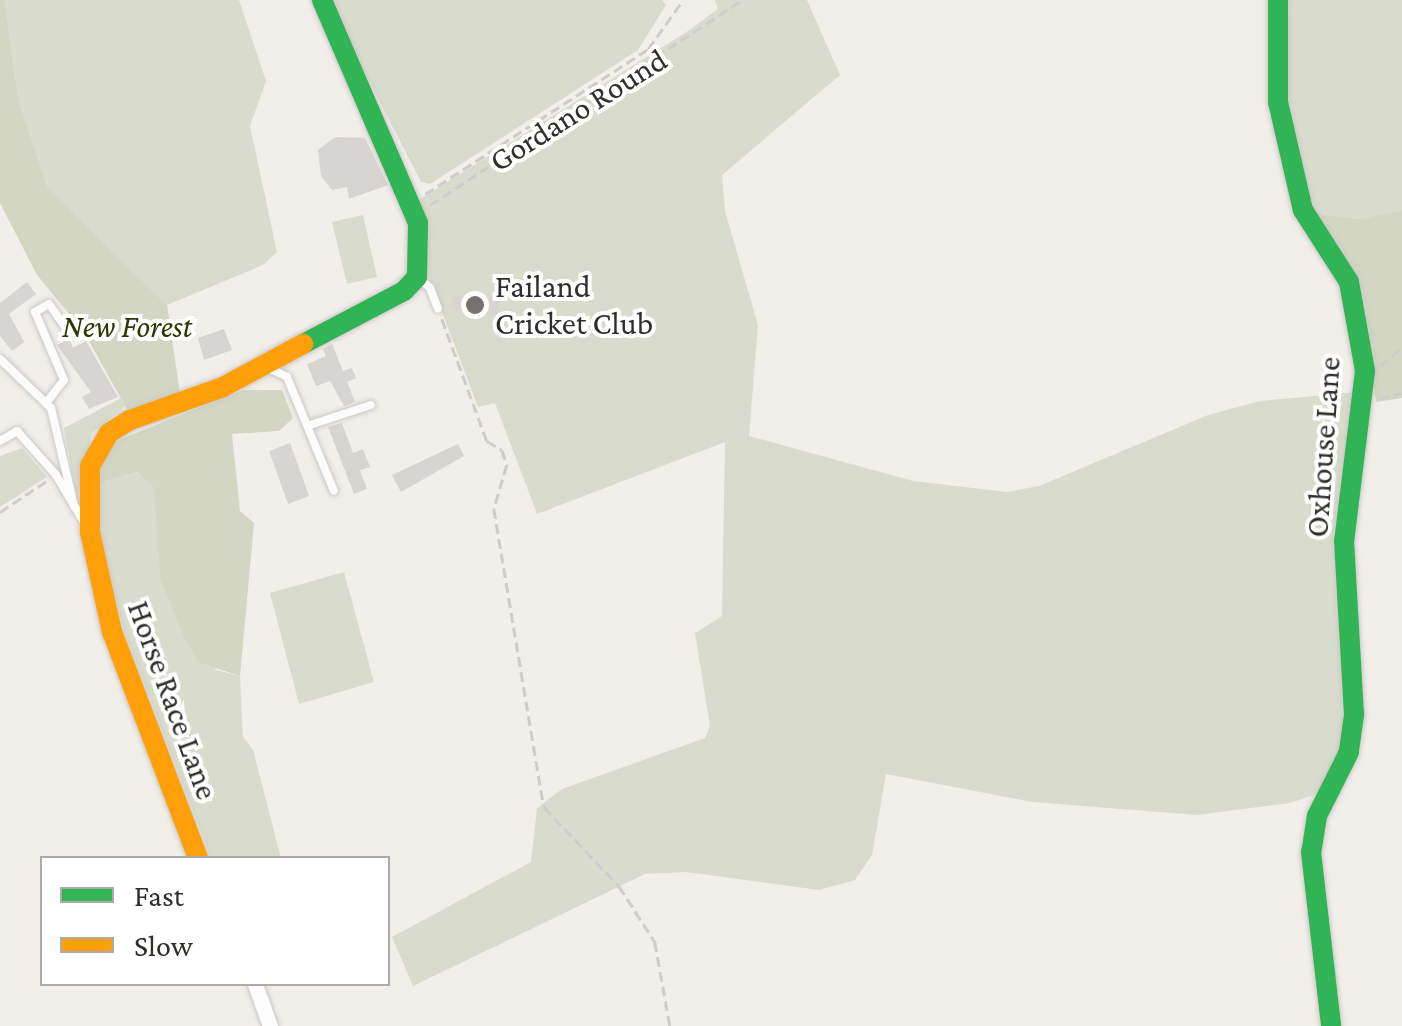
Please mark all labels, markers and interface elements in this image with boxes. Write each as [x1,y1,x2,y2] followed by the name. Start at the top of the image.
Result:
[482,40,674,180] street label: Gordano Round
[495,268,653,343] place label: Failand Cricket Club
[464,294,486,316] marker: Failand Cricket Club
[62,307,192,345] park label: New Forest
[1298,355,1348,539] street label: Oxhouse Lane
[119,596,227,804] street label: Horse Race Lane
[40,856,390,986] legend
[134,879,184,912] text: Fast
[134,929,193,962] text: Slow

